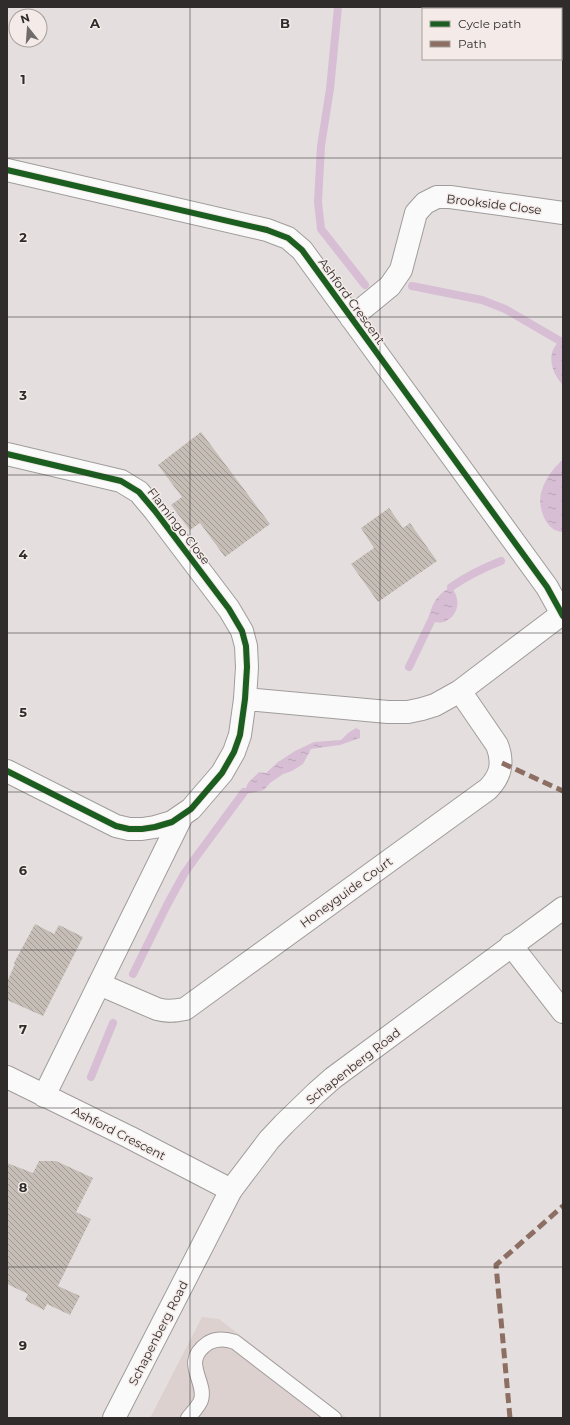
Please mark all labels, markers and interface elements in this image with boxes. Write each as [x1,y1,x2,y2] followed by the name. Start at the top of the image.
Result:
[8,8,48,48] north arrow
[422,8,562,60] legend
[19,10,31,26] text: N
[89,15,101,31] text: A
[280,15,290,31] text: B
[458,16,521,31] text: Cycle path
[458,36,487,51] text: Path
[20,71,26,87] text: 1
[446,191,542,217] street label: Brookside Close
[19,229,27,245] text: 2
[316,255,388,347] street label: Ashford Crescent
[18,387,27,403] text: 3
[144,485,214,567] street label: Flamingo Close
[19,546,28,562] text: 4
[19,704,27,720] text: 5
[297,853,395,931] street label: Honeyguide Court
[19,862,28,878] text: 6
[19,1021,27,1037] text: 7
[303,1025,403,1107] street label: Schapenberg Road
[70,1103,168,1163] street label: Ashford Crescent
[19,1179,28,1195] text: 8
[125,1278,191,1388] street label: Schapenberg Road
[19,1337,27,1353] text: 9

